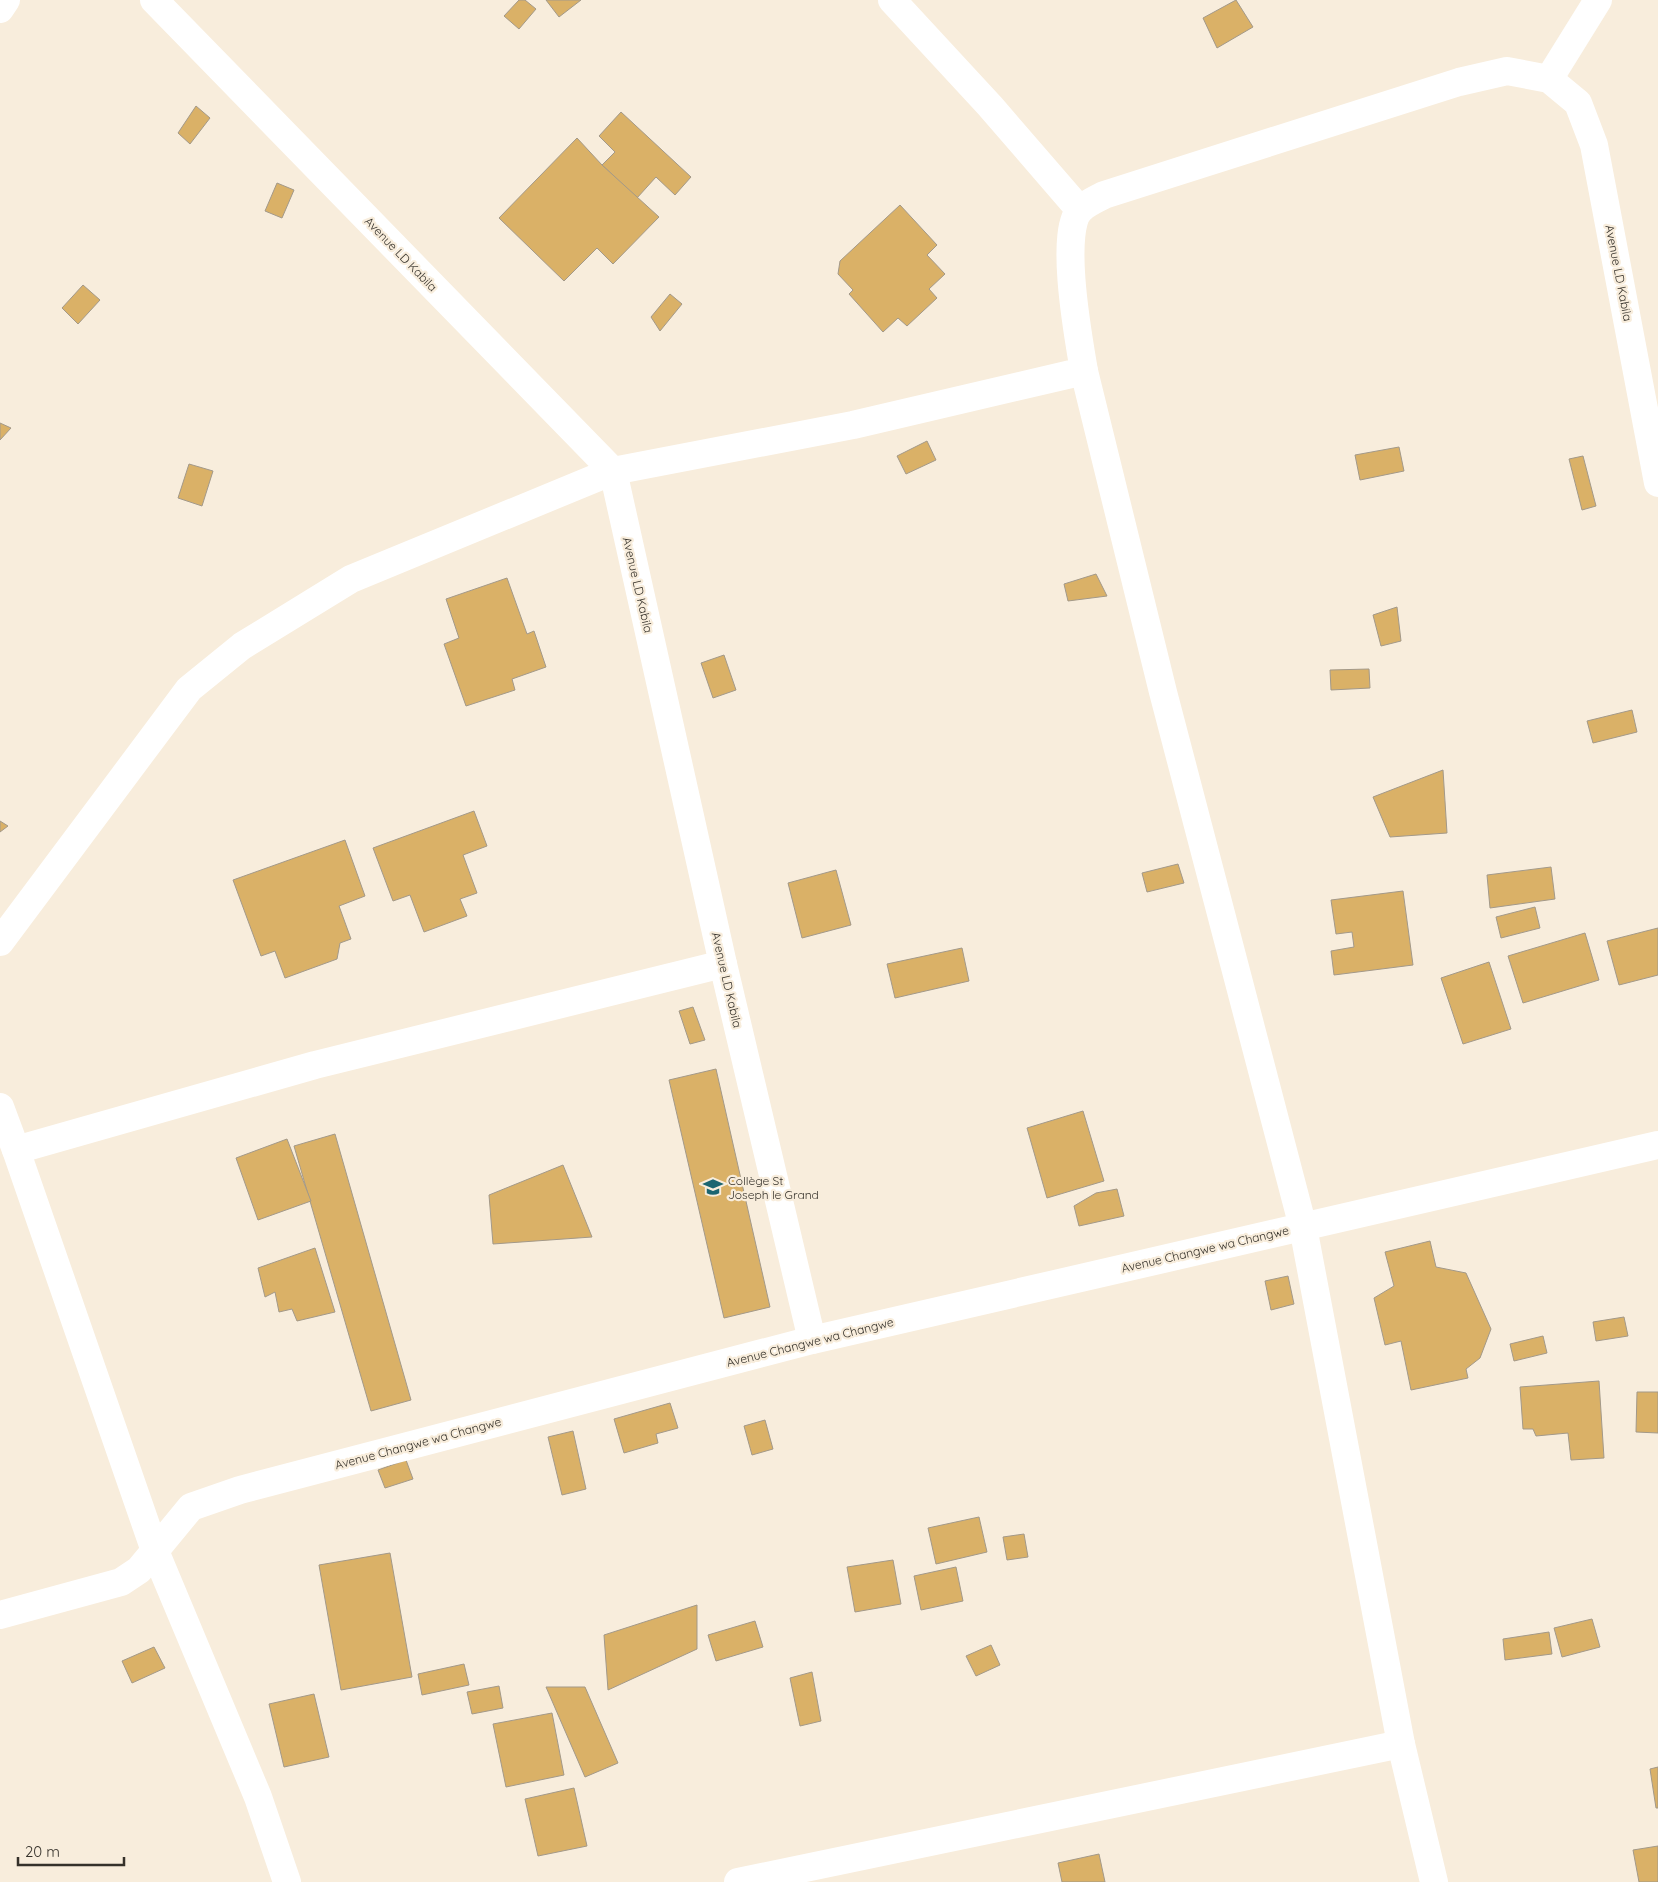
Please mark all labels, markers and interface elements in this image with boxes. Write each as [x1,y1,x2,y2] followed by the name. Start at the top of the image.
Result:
[362,214,440,294] street label: Avenue LD Kabila
[1602,224,1636,322] street label: Avenue LD Kabila
[620,536,656,634] street label: Avenue LD Kabila
[709,931,745,1029] street label: Avenue LD Kabila
[728,1173,819,1202] place label: Collège St Joseph le Grand
[702,1176,724,1198] school or university icon: Collège St Joseph le Grand
[1120,1222,1290,1276] street label: Avenue Changwe wa Changwe
[725,1314,895,1370] street label: Avenue Changwe wa Changwe
[333,1414,503,1472] street label: Avenue Changwe wa Changwe
[18,1834,124,1866] scale bar
[25,1842,60,1861] text: 20 m

